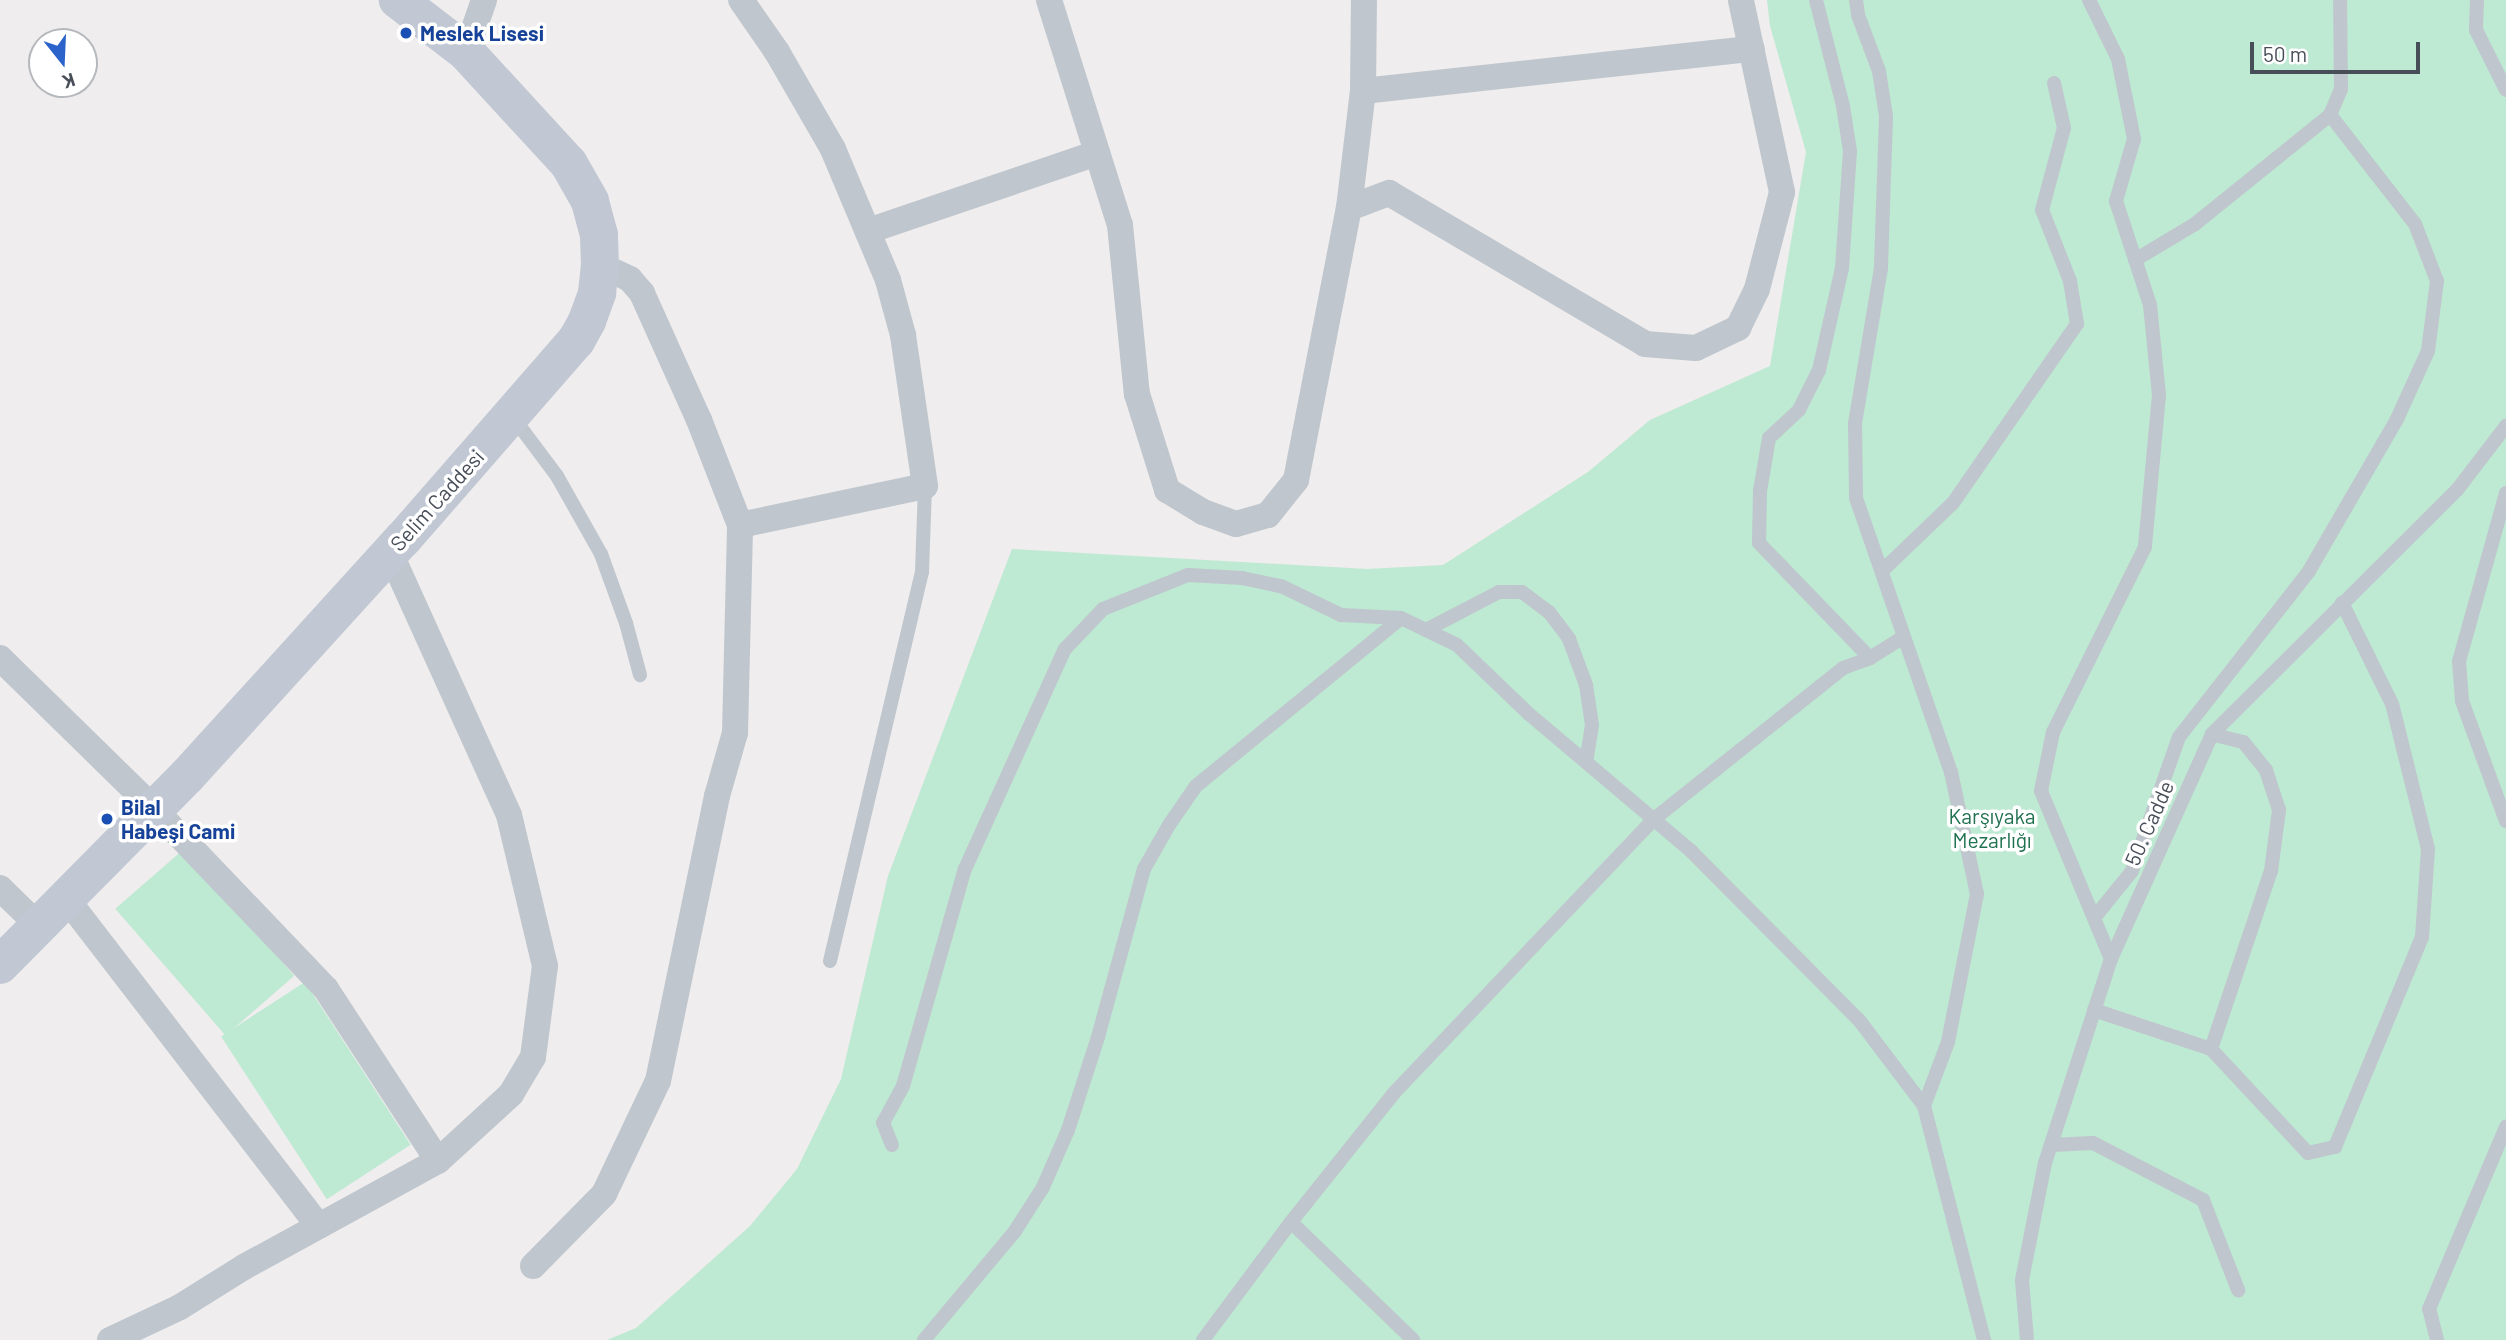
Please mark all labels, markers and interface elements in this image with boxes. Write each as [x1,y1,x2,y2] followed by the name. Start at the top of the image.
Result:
[420,20,544,46] place label: Meslek Lisesi
[398,25,414,41] marker: Meslek Lisesi
[28,28,98,98] north arrow
[2254,28,2424,72] scale bar
[2263,41,2307,66] text: 50 m
[60,69,78,94] text: K
[385,444,489,556] street label: Selim Caddesi
[2119,777,2179,869] street label: 50. Cadde
[121,794,235,844] place label: Bilal Habeşi Cami
[1948,803,2036,853] park label: Karşıyaka Mezarlığı
[99,811,115,827] marker: Bilal Habeşi Cami

